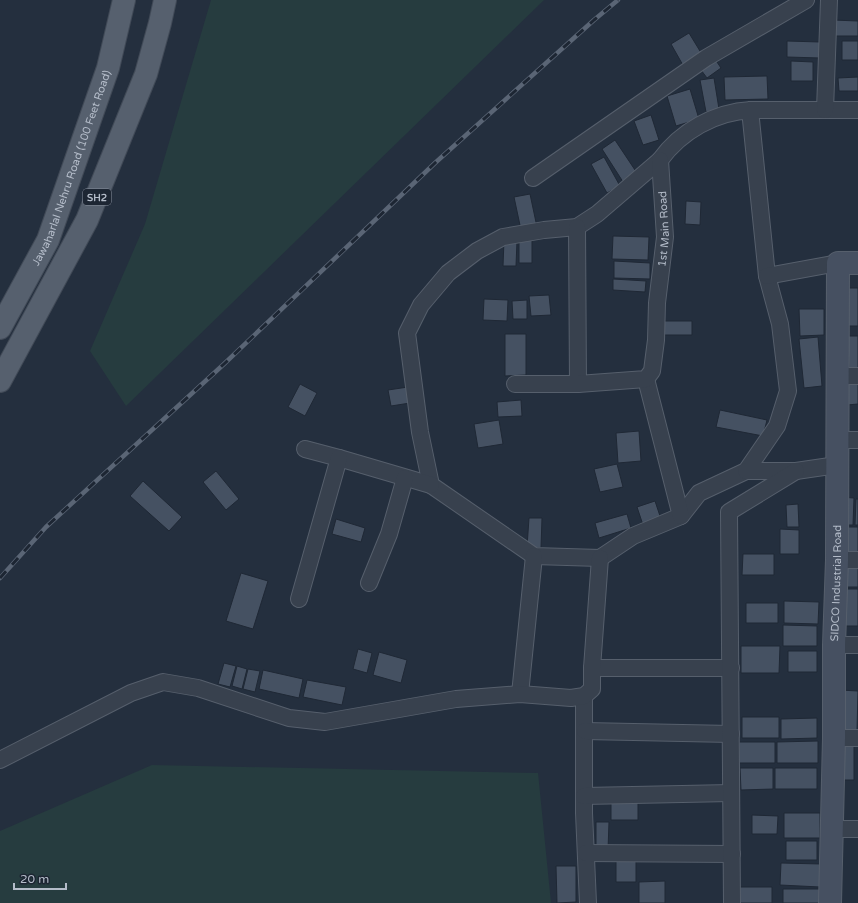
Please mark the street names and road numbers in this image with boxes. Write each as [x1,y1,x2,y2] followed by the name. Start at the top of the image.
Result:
[29,68,114,268] street label: Jawaharlal Nehru Road (100 Feet Road)
[83,189,111,205] road number: SH2
[655,190,672,268] street label: 1st Main Road
[828,525,844,642] street label: SIDCO Industrial Road

